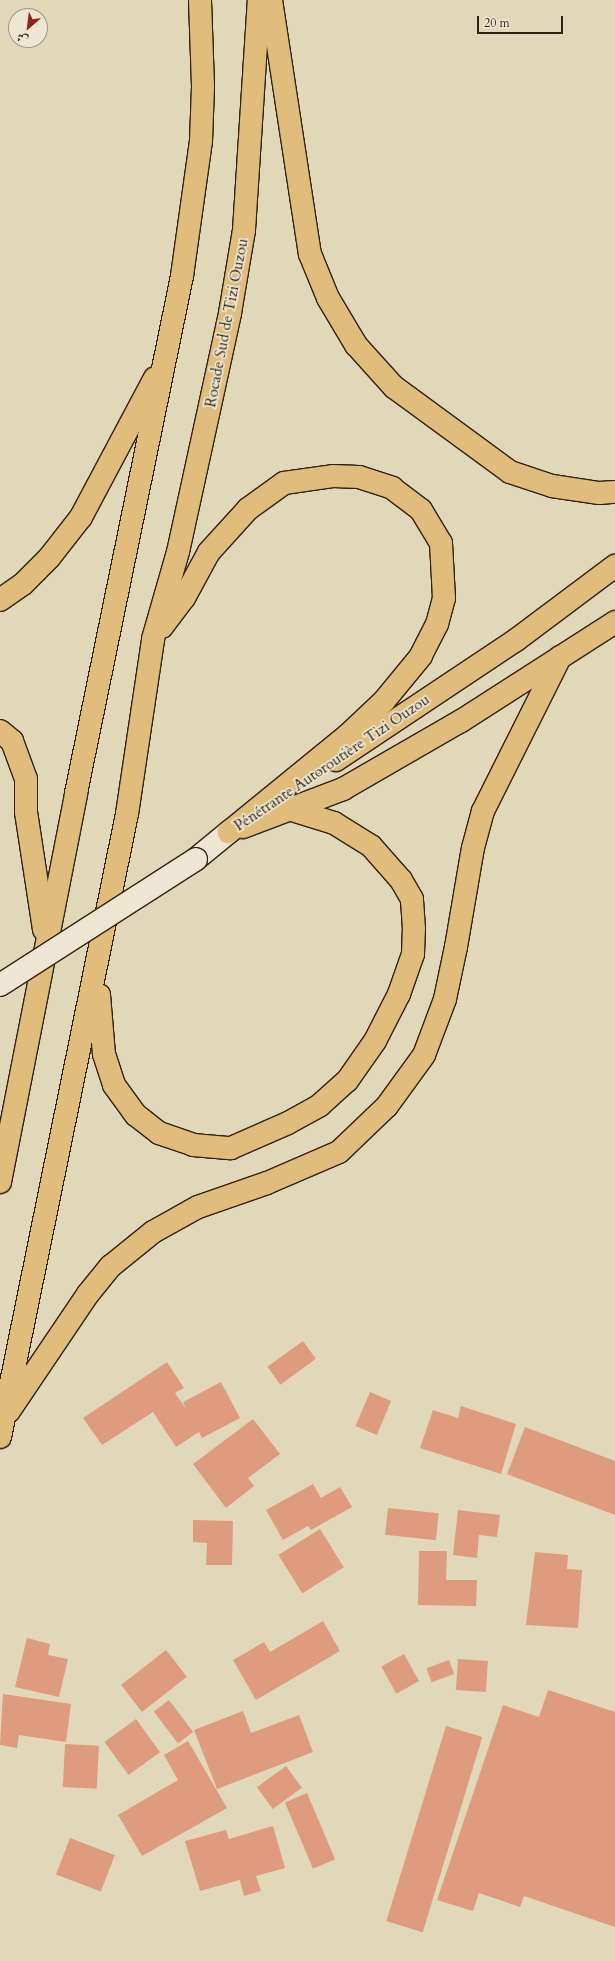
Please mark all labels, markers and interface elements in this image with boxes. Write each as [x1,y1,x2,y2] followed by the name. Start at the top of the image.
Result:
[8,8,48,48] north arrow
[479,8,565,34] scale bar
[484,15,510,31] text: 20 m
[14,29,31,47] text: ش
[202,237,252,409] street label: Rocade Sud de Tizi Ouzou
[231,691,433,835] street label: Pénétrante Autoroutière Tizi Ouzou

